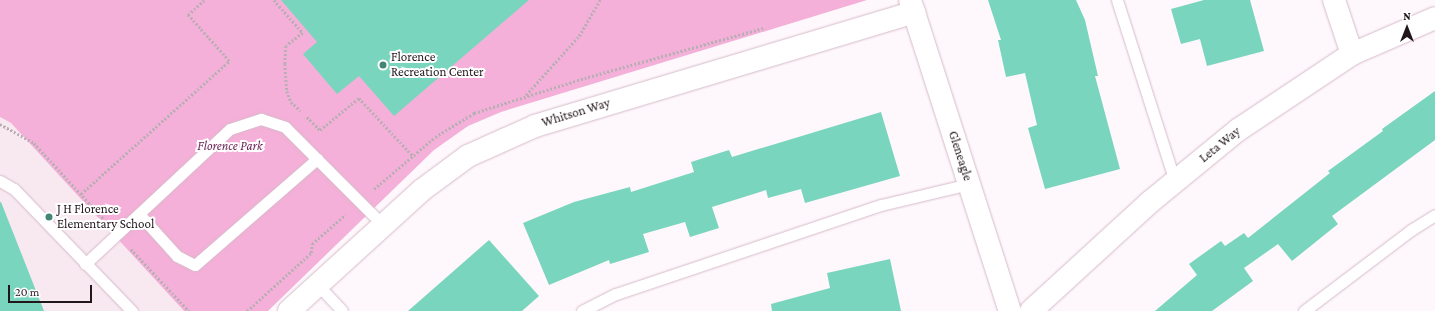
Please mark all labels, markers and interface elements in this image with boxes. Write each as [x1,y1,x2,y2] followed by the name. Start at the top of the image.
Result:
[1387,8,1427,48] north arrow
[1403,10,1411,22] text: N
[391,50,484,81] place label: Florence Recreation Center
[378,60,388,70] marker: Florence Recreation Center
[540,95,612,131] street label: Whitson Way
[1196,124,1244,166] street label: Leta Way
[945,129,975,183] street label: Gleneagle
[197,138,263,154] park label: Florence Park
[57,202,154,233] place label: J H Florence Elementary School
[44,212,54,222] marker: J H Florence Elementary School
[10,277,94,303] scale bar
[15,285,39,299] text: 20 m

